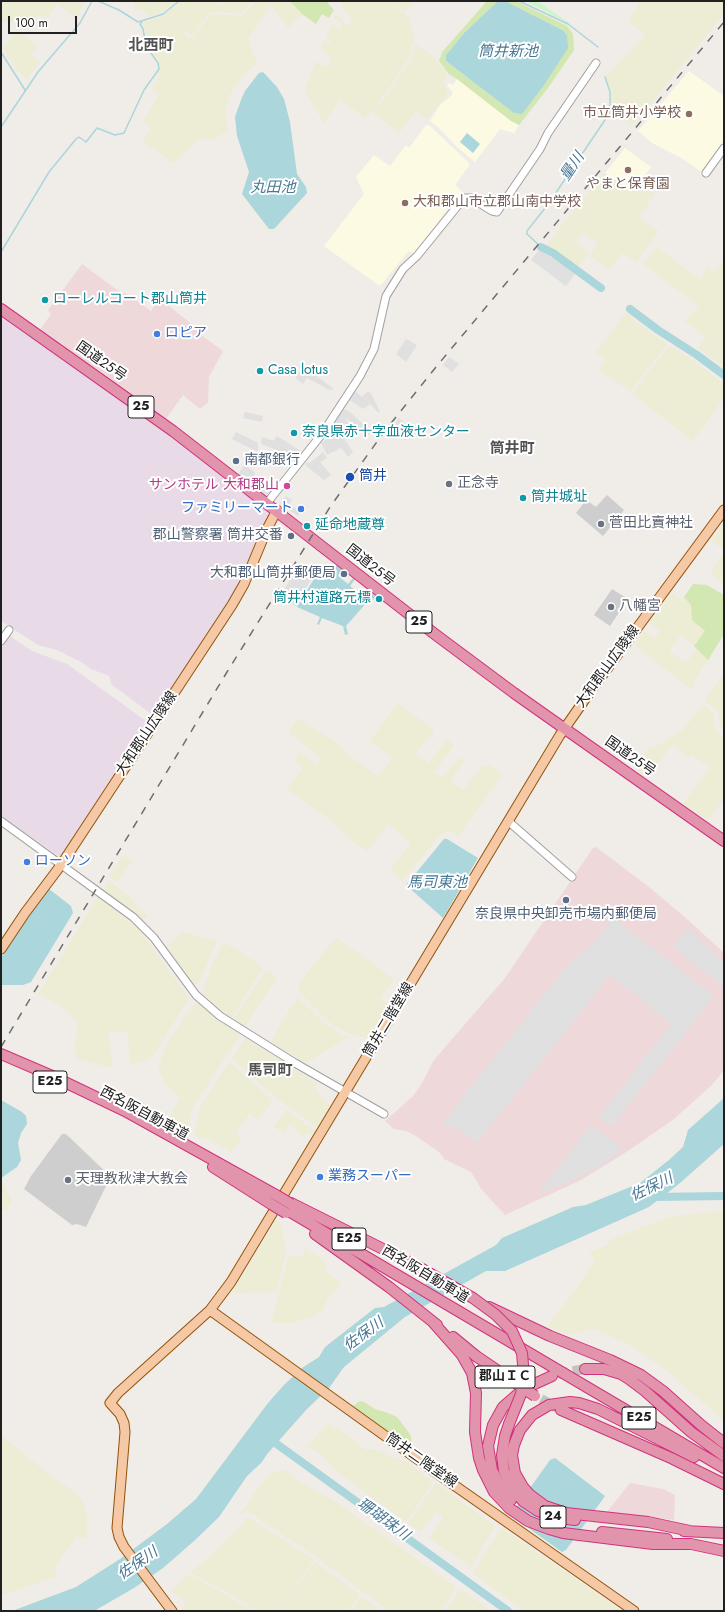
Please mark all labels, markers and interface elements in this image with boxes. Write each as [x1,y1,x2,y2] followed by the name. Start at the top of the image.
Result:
[10,8,79,34] scale bar
[15,14,48,32] text: 100 m
[129,37,173,55] district label: 北西町
[478,43,538,61] water label: 筒井新池
[583,106,681,122] place label: 市立筒井小学校
[684,109,694,119] marker: 市立筒井小学校
[557,150,589,184] water label: 量川
[623,165,633,175] marker: やまと保育園
[586,177,670,193] place label: やまと保育園
[251,179,295,197] water label: 丸田池
[413,195,581,211] place label: 大和郡山市立郡山南中学校
[400,198,410,208] marker: 大和郡山市立郡山南中学校
[53,292,207,308] place label: ローレルコート郡山筒井
[40,295,50,305] marker: ローレルコート郡山筒井
[165,326,207,342] place label: ロピア
[152,329,162,339] marker: ロピア
[72,339,130,385] street label: 国道25号
[268,363,328,379] place label: Casa lotus
[255,366,265,376] marker: Casa lotus
[128,396,154,418] road number: 25
[302,425,470,441] place label: 奈良県赤十字血液センター
[289,428,299,438] marker: 奈良県赤十字血液センター
[490,440,534,458] district label: 筒井町
[244,453,300,469] place label: 南都銀行
[231,456,241,466] marker: 南都銀行
[359,469,387,485] place label: 筒井
[344,471,356,483] marker: 筒井
[457,476,499,492] place label: 正念寺
[149,478,279,494] place label: サンホテル 大和郡山
[444,479,454,489] marker: 正念寺
[282,481,292,491] marker: サンホテル 大和郡山
[531,490,587,506] place label: 筒井城址
[518,493,528,503] marker: 筒井城址
[181,501,293,517] place label: ファミリーマート
[296,504,306,514] marker: ファミリーマート
[609,516,693,532] place label: 菅田比賣神社
[315,518,385,534] place label: 延命地蔵尊
[596,519,606,529] marker: 菅田比賣神社
[302,521,312,531] marker: 延命地蔵尊
[153,528,283,544] place label: 郡山警察署 筒井交番
[286,531,296,541] marker: 郡山警察署 筒井交番
[342,542,398,590] street label: 国道25号
[210,566,336,582] place label: 大和郡山筒井郵便局
[339,569,349,579] marker: 大和郡山筒井郵便局
[273,591,371,607] place label: 筒井村道路元標
[374,594,384,604] marker: 筒井村道路元標
[619,599,661,615] place label: 八幡宮
[606,602,616,612] marker: 八幡宮
[406,611,432,633] road number: 25
[572,622,644,712] street label: 大和郡山広陵線
[113,689,181,779] street label: 大和郡山広陵線
[601,734,659,780] street label: 国道25号
[35,854,91,870] place label: ローソン
[22,857,32,867] marker: ローソン
[407,874,467,892] water label: 馬司東池
[561,895,571,905] marker: 奈良県中央卸売市場内郵便局
[475,907,657,923] place label: 奈良県中央卸売市場内郵便局
[360,980,418,1060] street label: 筒井二階堂線
[248,1062,292,1080] district label: 馬司町
[33,1071,67,1093] road number: E25
[97,1084,191,1144] street label: 西名阪自動車道
[328,1169,412,1185] place label: 業務スーパー
[628,1170,676,1206] water label: 佐保川
[76,1172,188,1188] place label: 天理教秋津大教会
[315,1172,325,1182] marker: 業務スーパー
[63,1175,73,1185] marker: 天理教秋津大教会
[332,1228,366,1250] road number: E25
[379,1243,471,1307] street label: 西名阪自動車道
[341,1314,387,1356] water label: 佐保川
[475,1366,535,1388] road number: 郡山ＩＣ
[622,1407,656,1429] road number: E25
[382,1430,460,1492] street label: 筒井二階堂線
[353,1495,413,1545] water label: 珊瑚珠川
[540,1506,566,1528] road number: 24
[114,1544,162,1584] water label: 佐保川

